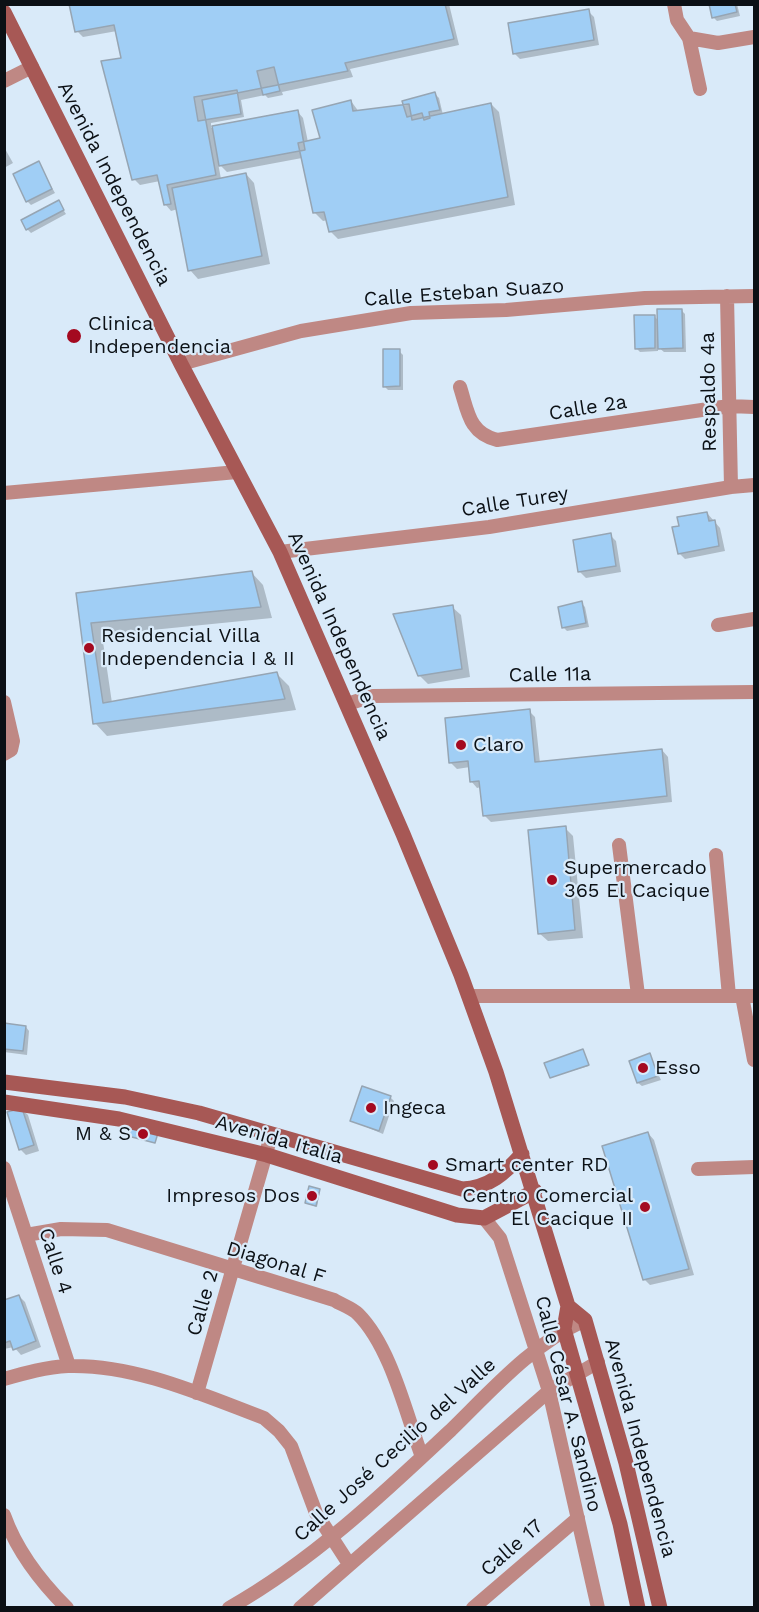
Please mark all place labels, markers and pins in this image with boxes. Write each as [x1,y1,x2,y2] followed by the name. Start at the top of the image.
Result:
[88,312,231,359] place label: Clinica Independencia
[65,327,83,345] marker: Clinica Independencia
[101,624,295,671] place label: Residencial Villa Independencia I & II
[82,641,96,655] marker: Residencial Villa Independencia I & II
[473,733,524,757] place label: Claro
[454,738,468,752] marker: Claro
[564,856,710,903] place label: Supermercado 365 El Cacique
[545,873,559,887] marker: Supermercado 365 El Cacique
[655,1056,701,1080] place label: Esso
[636,1061,650,1075] marker: Esso
[383,1096,446,1120] place label: Ingeca
[364,1101,378,1115] marker: Ingeca
[75,1122,131,1146] place label: M & S
[136,1127,150,1141] marker: M & S
[445,1153,608,1177] place label: Smart center RD
[426,1158,440,1172] marker: Smart center RD
[166,1184,300,1208] place label: Impresos Dos
[462,1184,633,1231] place label: Centro Comercial El Cacique II
[305,1189,319,1203] marker: Impresos Dos
[638,1200,652,1214] marker: Centro Comercial El Cacique II

